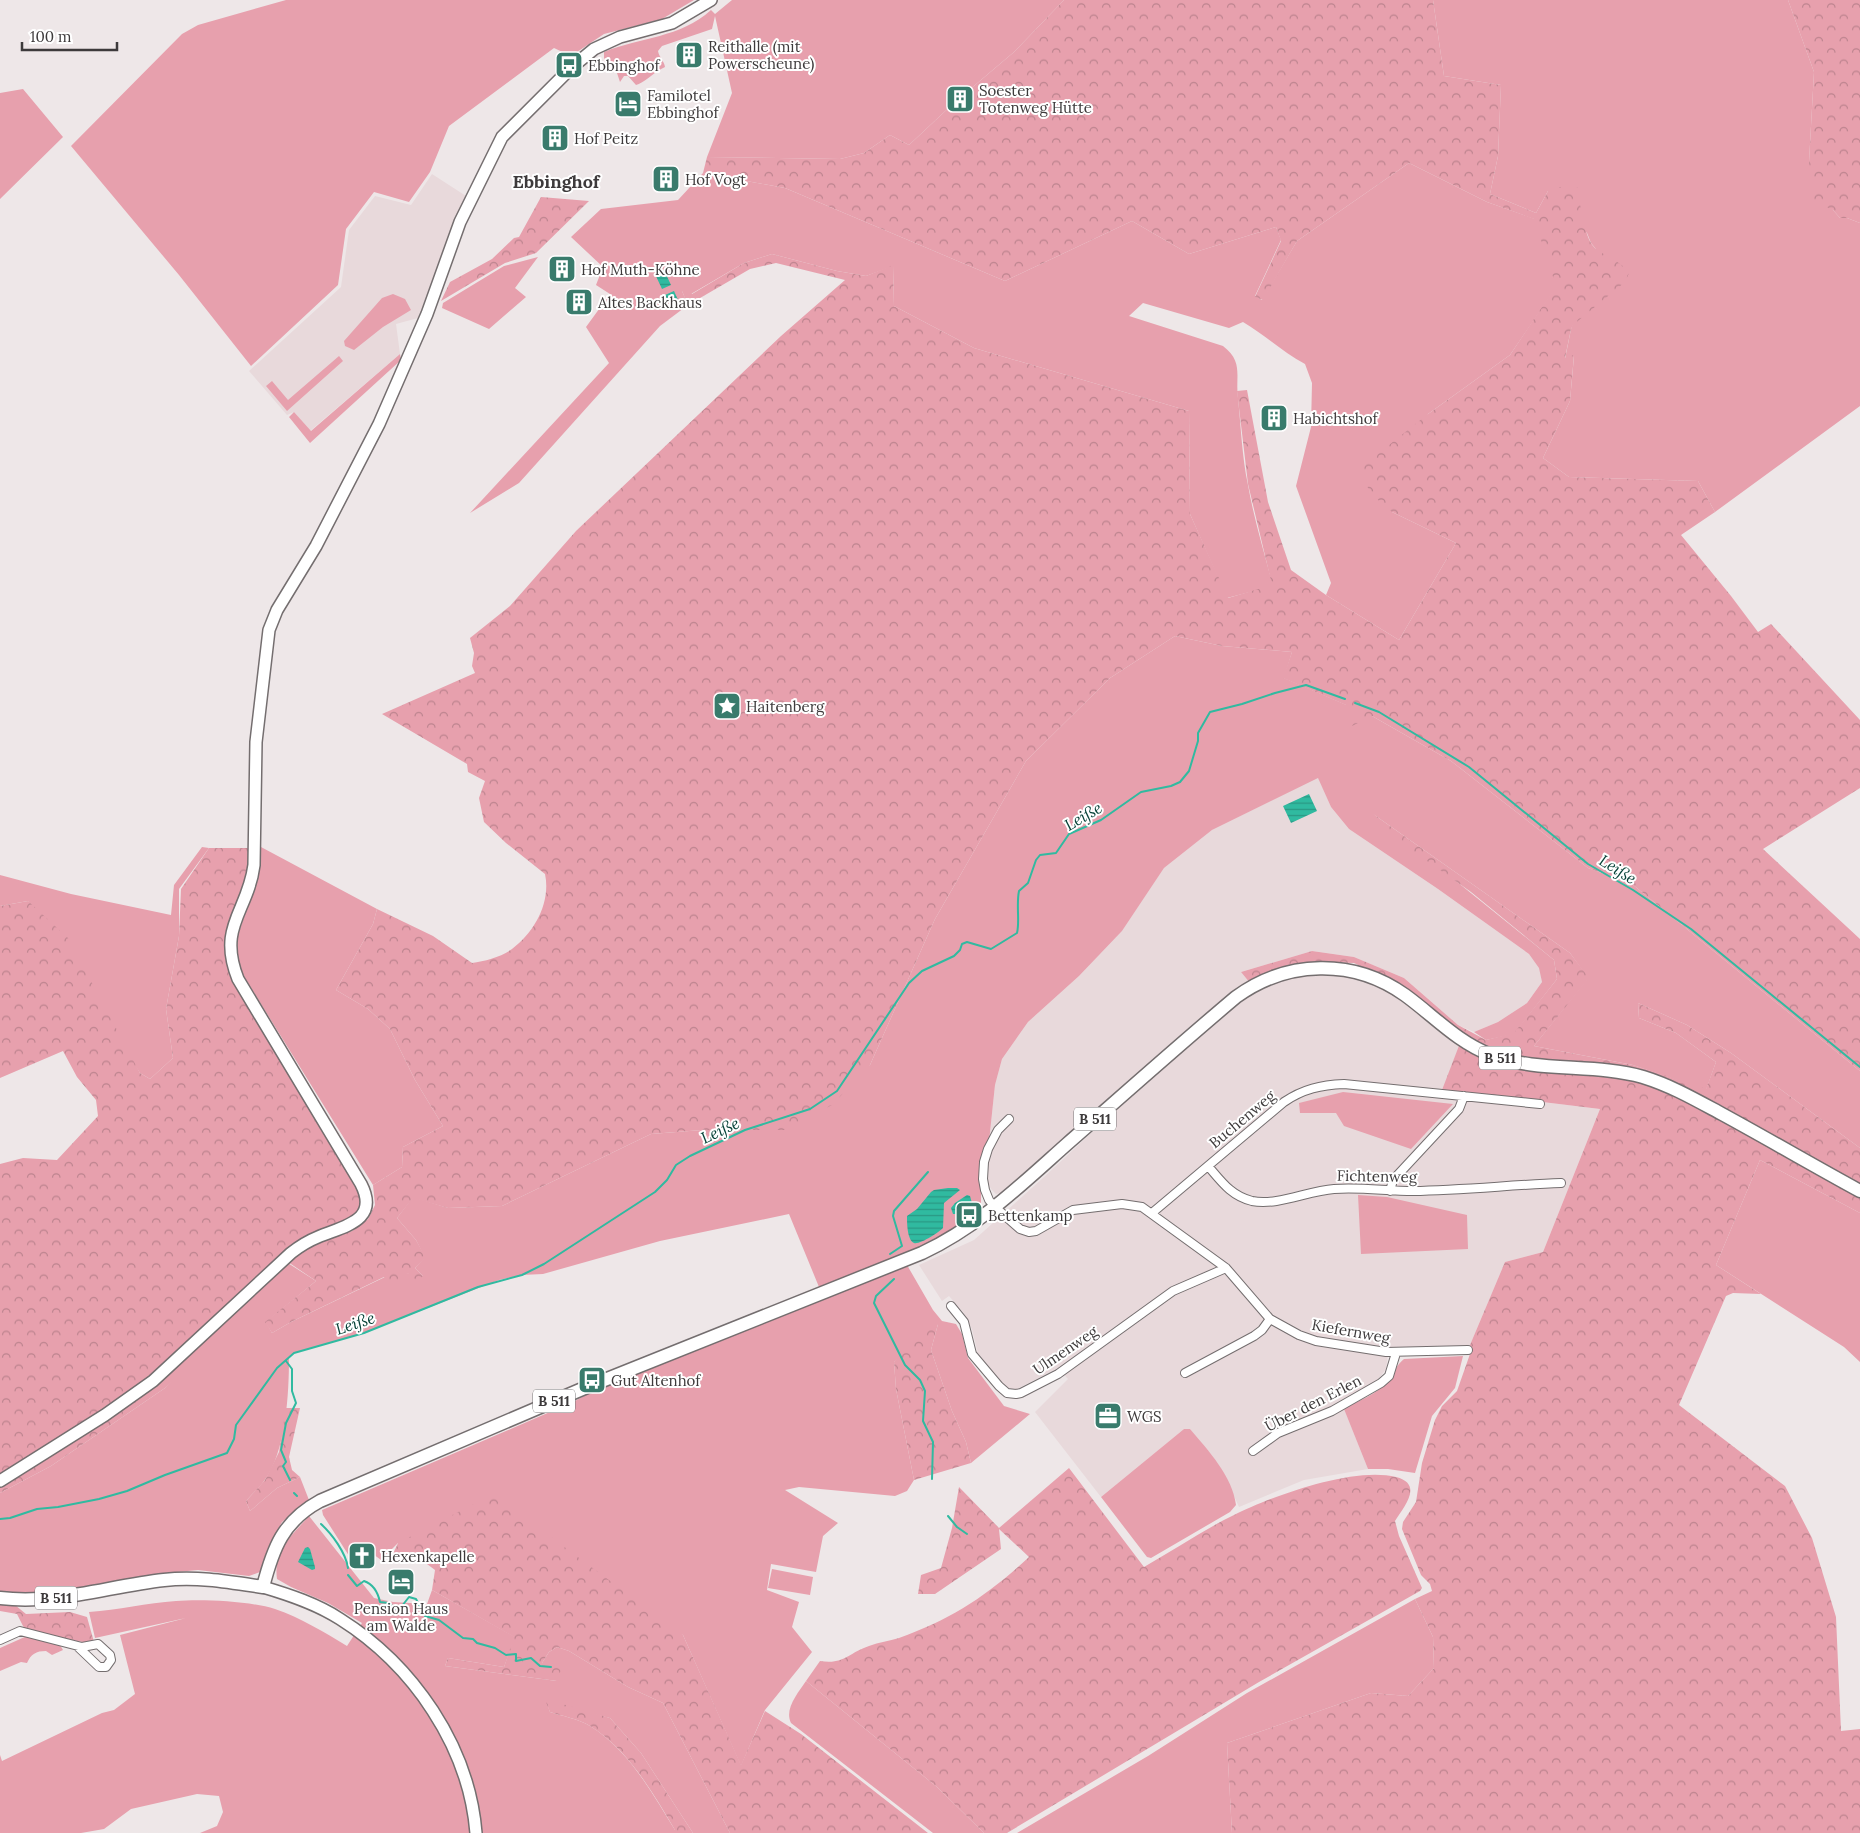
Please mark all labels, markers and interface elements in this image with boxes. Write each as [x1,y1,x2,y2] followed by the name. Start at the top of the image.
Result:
[22,20,118,52] scale bar
[30,27,71,46] text: 100 m
[708,37,815,74] place label: Reithalle (mit Powerscheune)
[674,40,704,70] building icon: Reithalle (mit Powerscheune)
[554,50,584,80] bus stop icon: Ebbinghof
[588,56,660,75] place label: Ebbinghof
[979,81,1092,117] place label: Soester Totenweg Hütte
[945,84,975,114] building icon: Soester Totenweg Hütte
[647,86,719,122] place label: Familotel Ebbinghof
[613,89,643,119] hotel icon: Familotel Ebbinghof
[540,123,570,153] building icon: Hof Peitz
[574,129,638,148] place label: Hof Peitz
[651,164,681,194] building icon: Hof Vogt
[512,170,601,193] district label: Ebbinghof
[685,170,746,189] place label: Hof Vogt
[547,254,577,284] building icon: Hof Muth-Köhne
[581,260,700,279] place label: Hof Muth-Köhne
[564,287,594,317] building icon: Altes Backhaus
[597,293,702,312] place label: Altes Backhaus
[1259,403,1289,433] building icon: Habichtshof
[1293,409,1379,428] place label: Habichtshof
[712,691,742,721] place icon: Haitenberg
[746,697,825,716] place label: Haitenberg
[1061,797,1106,835] water label: Leiße
[1596,850,1641,888] water label: Leiße
[1479,1046,1521,1070] road number: B 511
[1205,1085,1279,1152] street label: Buchenweg
[1074,1108,1116,1130] road number: B 511
[698,1112,743,1148] water label: Leiße
[1337,1166,1418,1186] street label: Fichtenweg
[954,1200,984,1230] bus stop icon: Bettenkamp
[988,1206,1073,1225] place label: Bettenkamp
[333,1307,377,1339] water label: Leiße
[1310,1315,1392,1347] street label: Kiefernweg
[1029,1321,1102,1379] street label: Ulmenweg
[577,1365,607,1395] bus stop icon: Gut Altenhof
[611,1371,701,1390] place label: Gut Altenhof
[1262,1371,1364,1435] street label: Über den Erlen
[533,1390,575,1412] road number: B 511
[1093,1401,1123,1431] office icon: WGS
[1127,1407,1162,1426] place label: WGS
[347,1541,377,1571] church icon: Hexenkapelle
[381,1547,475,1566] place label: Hexenkapelle
[386,1567,416,1597] hotel icon: Pension Haus am Walde
[35,1586,77,1610] road number: B 511
[354,1599,448,1635] place label: Pension Haus am Walde

